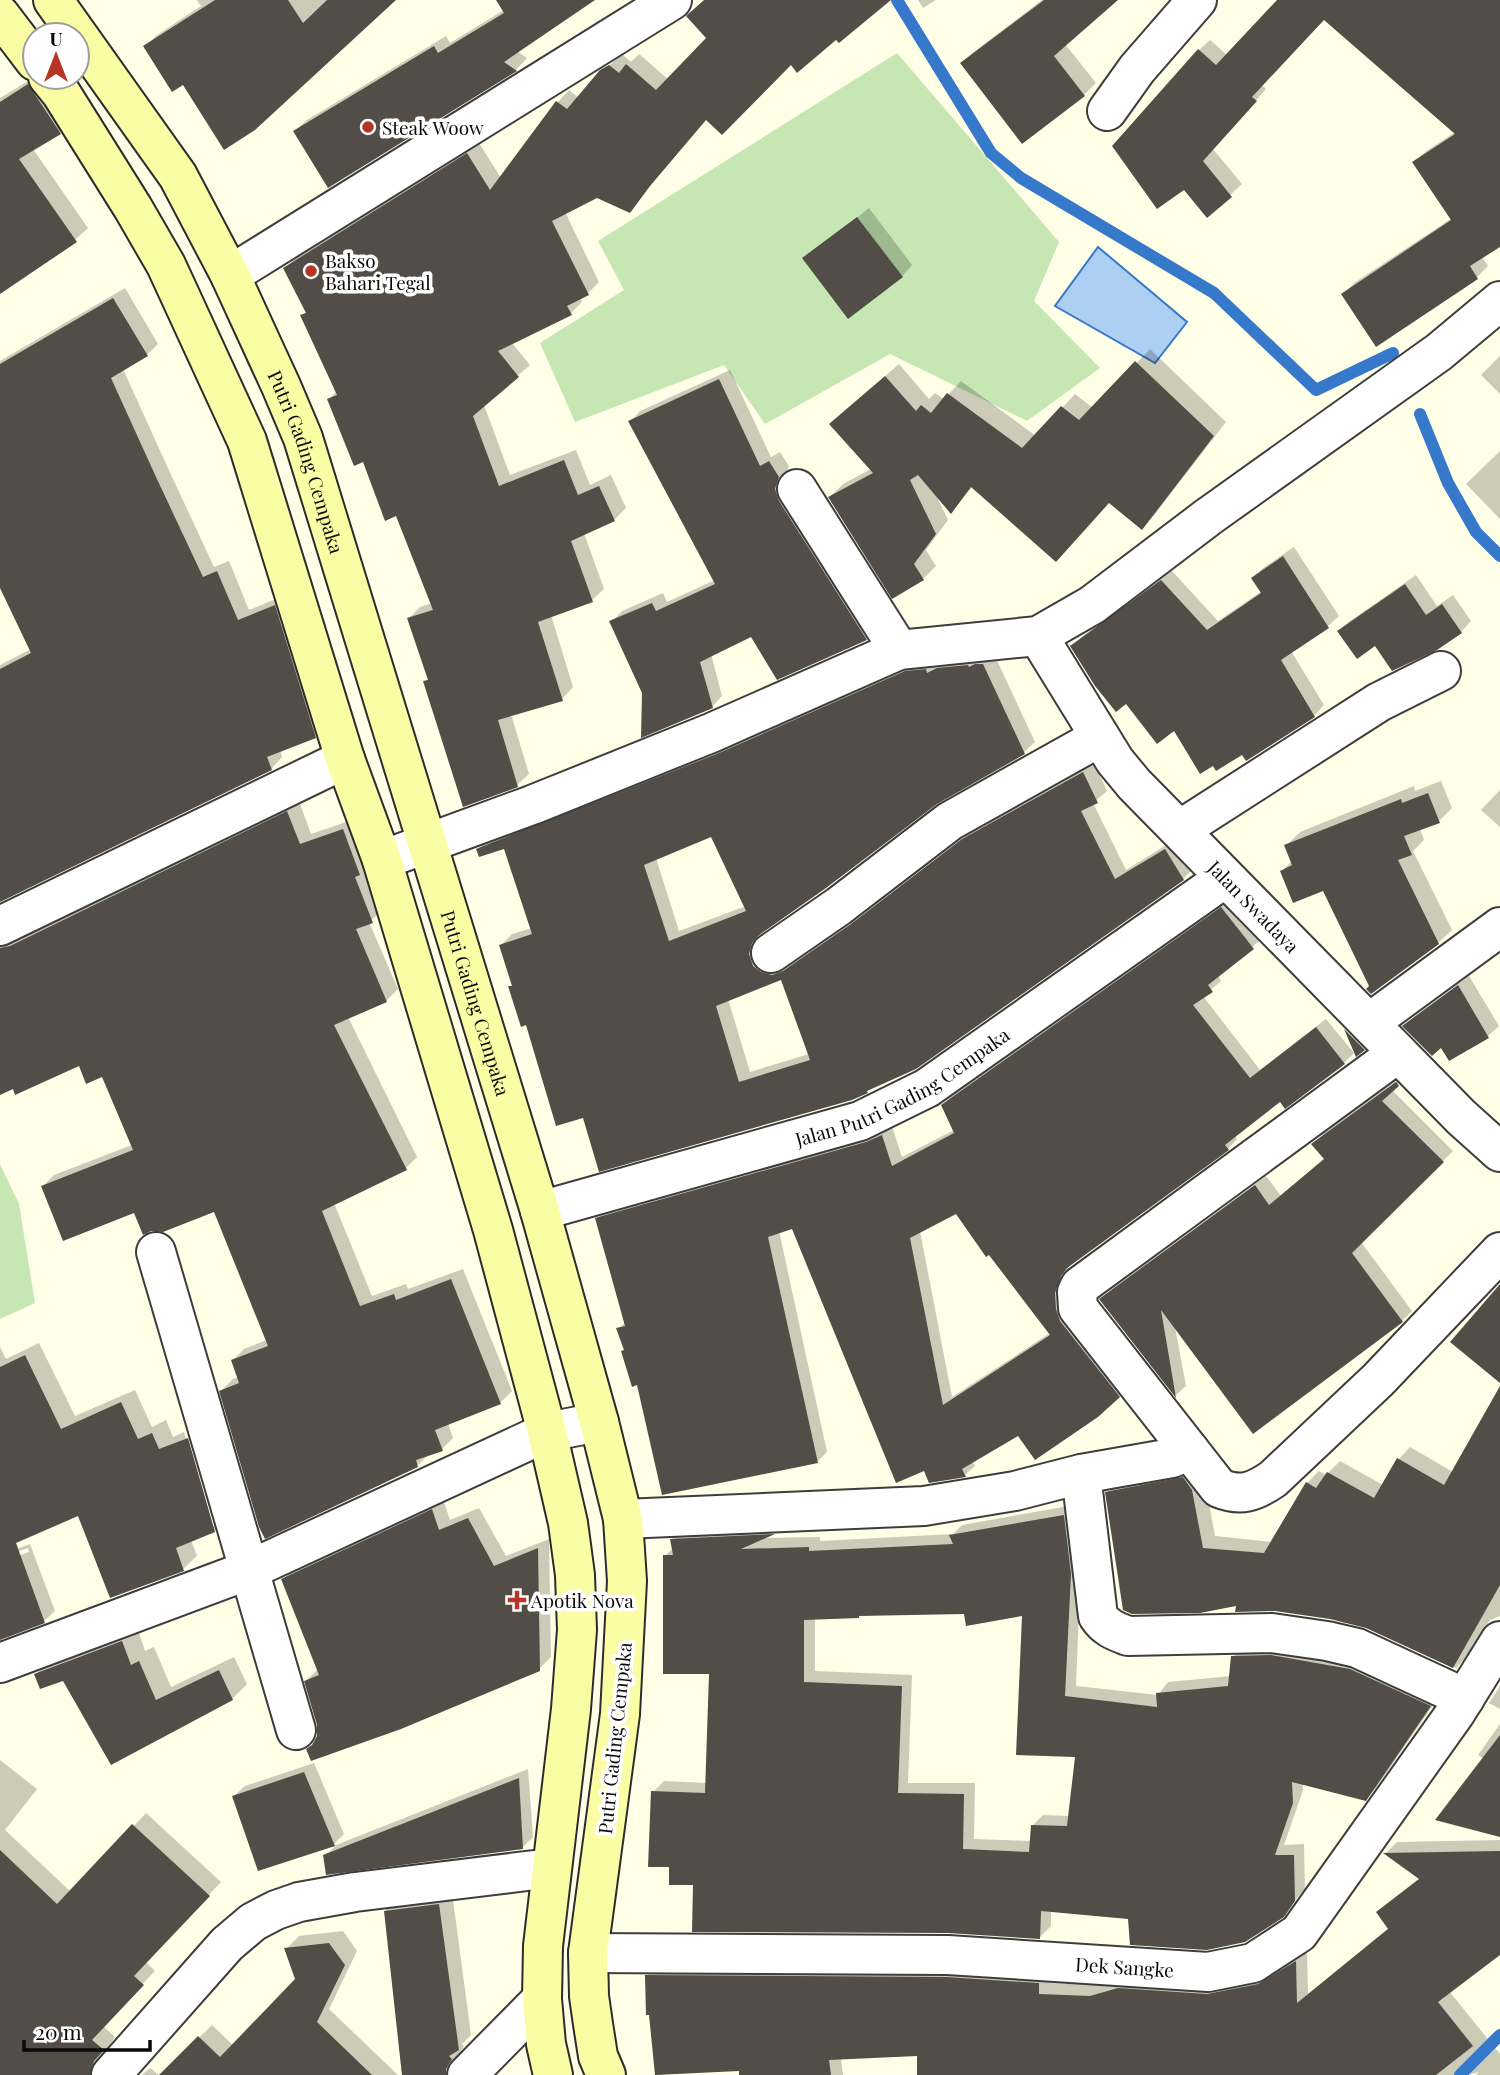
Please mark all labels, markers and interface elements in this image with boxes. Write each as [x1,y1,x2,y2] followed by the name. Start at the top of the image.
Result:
[21,21,91,91] north arrow
[49,25,63,51] text: U
[382,114,484,140] place label: Steak Woow
[360,119,376,135] marker: Steak Woow
[325,247,431,295] place label: Bakso Bahari Tegal
[303,263,319,279] marker: Bakso Bahari Tegal
[262,366,351,557] street label: Putri Gading Cempaka
[1202,854,1306,959] street label: Jalan Swadaya
[435,907,517,1099] street label: Putri Gading Cempaka
[791,1021,1015,1152] street label: Jalan Putri Gading Cempaka
[530,1587,634,1613] place label: Apotik Nova
[509,1592,525,1608] marker: Apotik Nova
[591,1640,637,1835] street label: Putri Gading Cempaka
[1074,1950,1175,1983] street label: Dek Sangke
[24,2008,150,2052] scale bar
[35,2017,82,2045] text: 20 m

